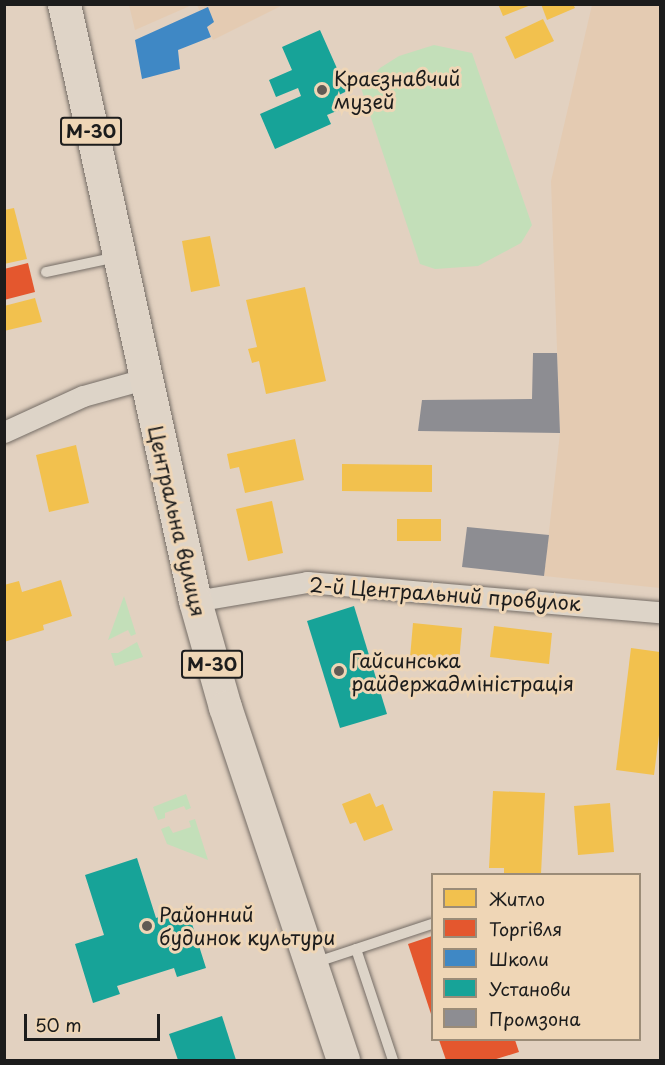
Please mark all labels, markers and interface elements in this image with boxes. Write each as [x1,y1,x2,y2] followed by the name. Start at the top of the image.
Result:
[334,66,460,113] place label: Краєзнавчий музей
[315,83,329,97] marker: Краєзнавчий музей
[60,116,122,146] road number: М-30
[143,423,211,619] street label: Центральна вулиця
[308,573,582,615] street label: 2-й Центральний провулок
[351,648,574,695] place label: Гайсинська райдержадміністрація
[180,649,244,679] road number: М-30
[332,664,346,678] marker: Гайсинська райдержадміністрація
[431,873,641,1041] legend
[489,885,545,912] text: Житло
[159,903,336,950] place label: Районний будинок культури
[489,915,562,942] text: Торгівля
[140,919,154,933] marker: Районний будинок культури
[489,945,549,972] text: Школи
[489,975,571,1002] text: Установи
[27,1002,164,1040] scale bar
[489,1005,580,1032] text: Промзона
[35,1011,82,1038] text: 50 m

